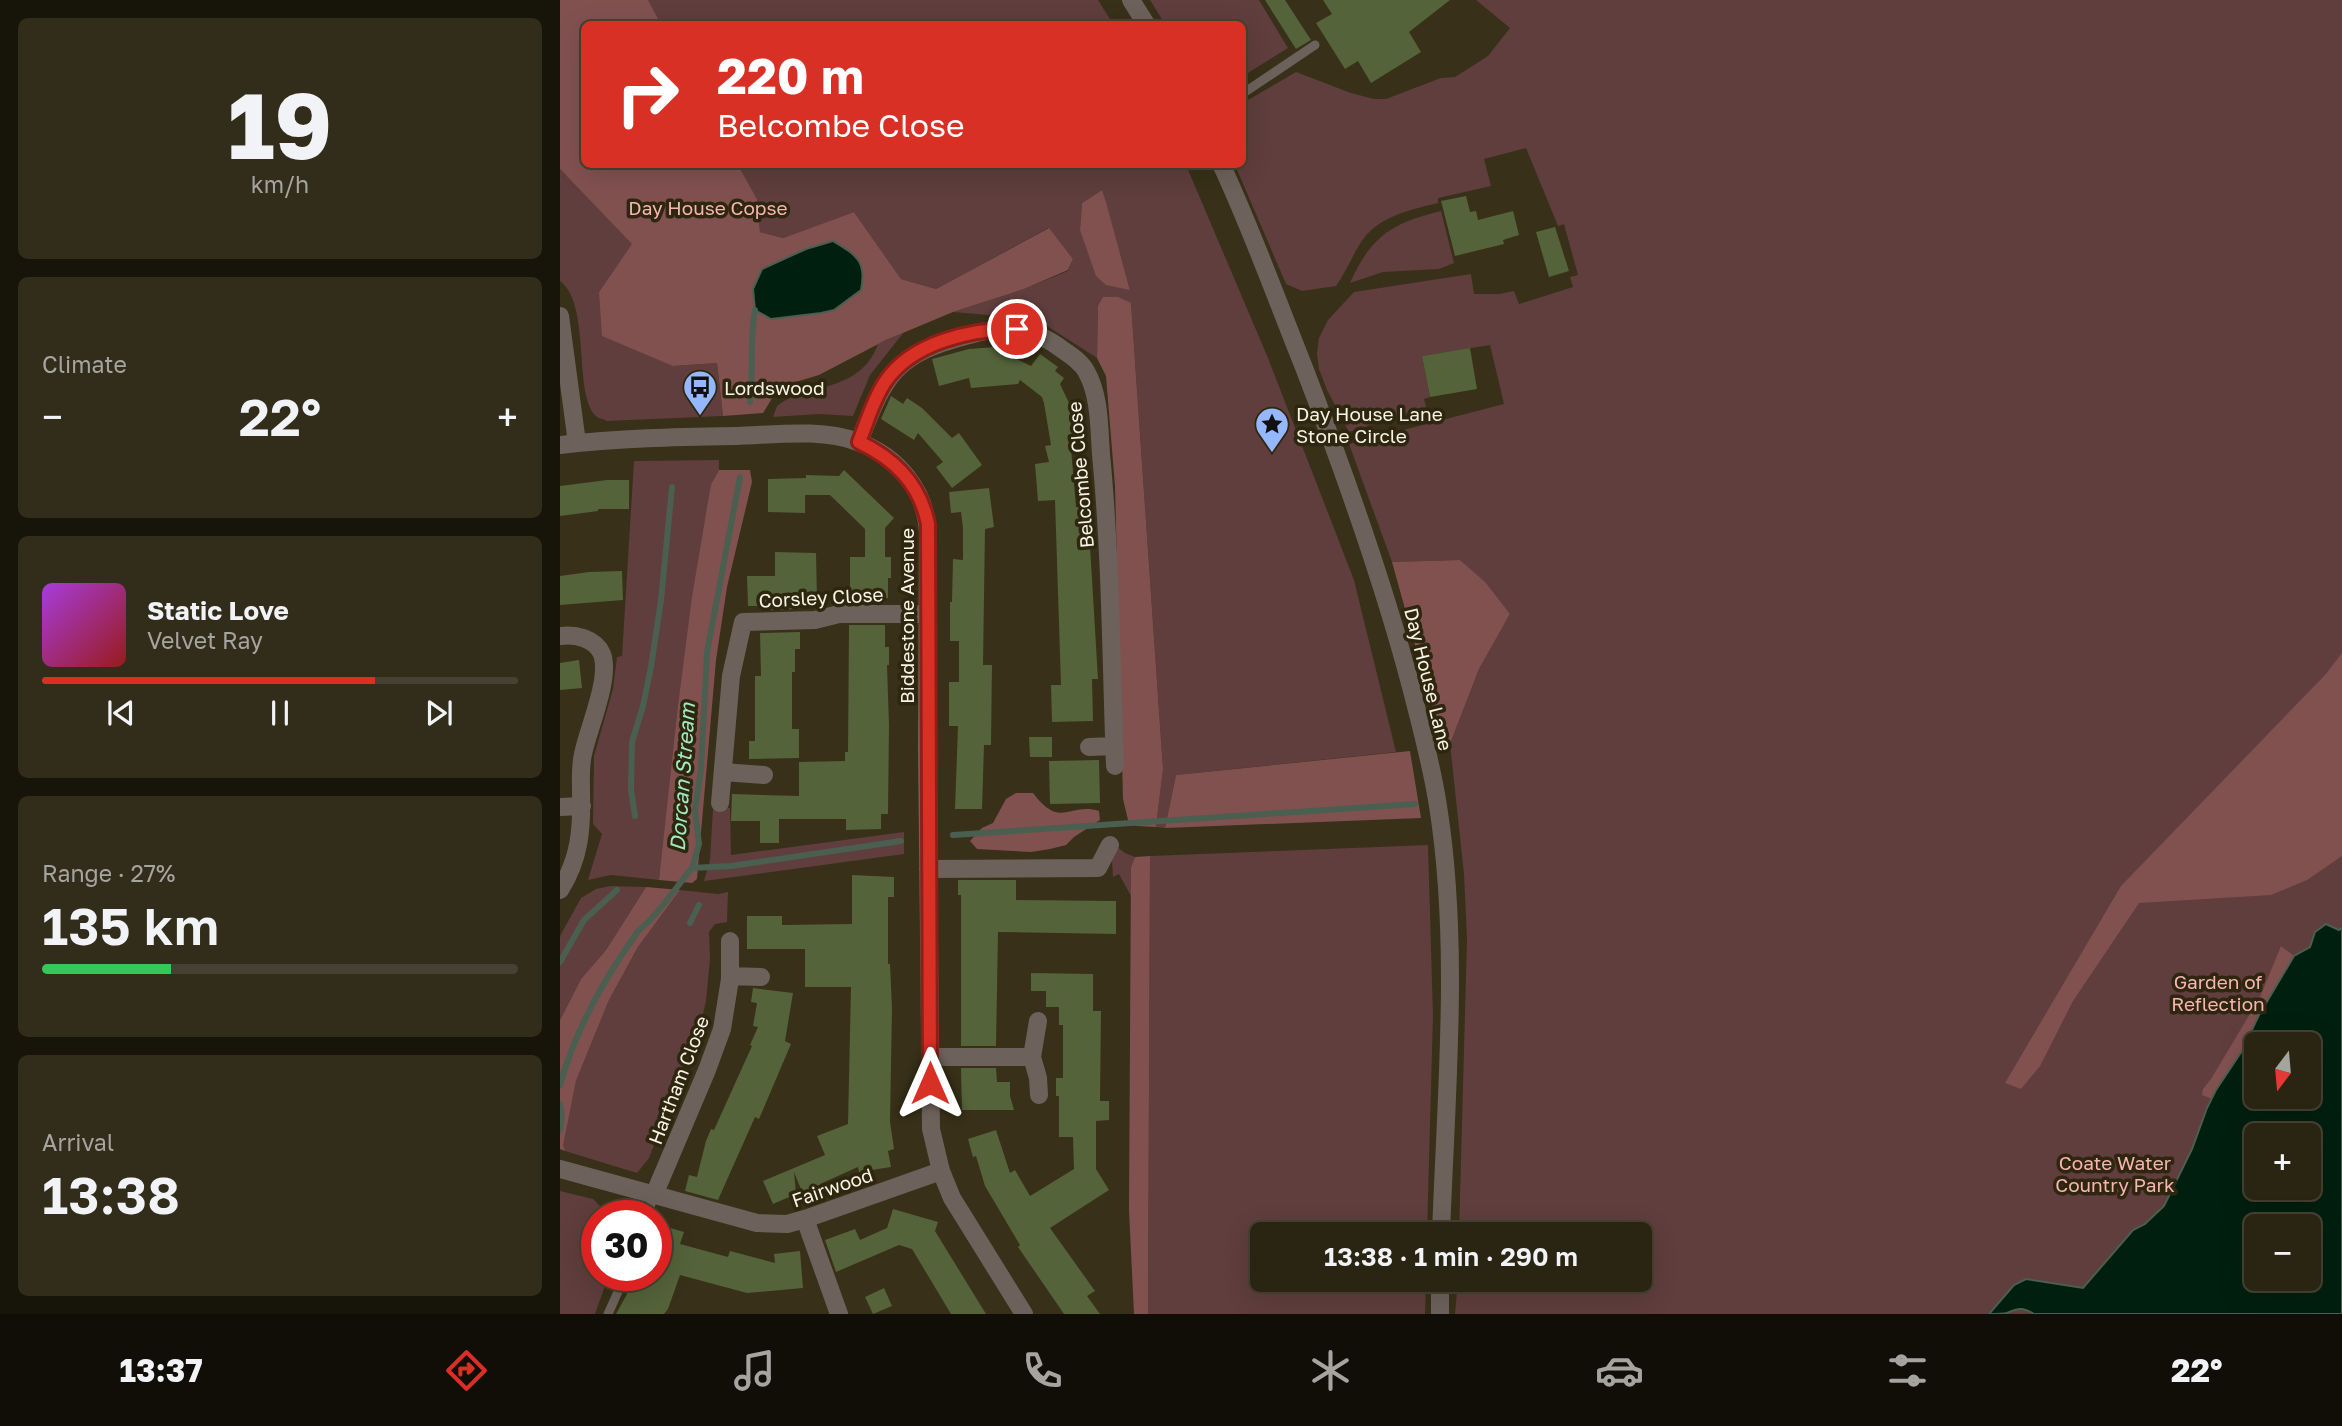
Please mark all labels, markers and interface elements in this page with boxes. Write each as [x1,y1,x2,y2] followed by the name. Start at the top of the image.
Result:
[717,46,864,105] text: 220 m
[602,49,693,140] icon: right
[228,70,332,179] text: 19
[717,106,965,144] text: Belcombe Close
[251,170,309,198] text: km/h
[628,196,788,219] park label: Day House Copse
[987,299,1047,359] pin
[998,310,1036,348] icon: arrive
[42,350,127,378] text: Climate
[681,368,719,417] bus stop icon: Lordswood
[724,376,825,399] place label: Lordswood
[239,385,321,447] text: 22°
[42,394,63,439] text: −
[497,394,518,439] text: +
[1062,401,1098,549] street label: Belcombe Close
[1296,402,1443,447] place label: Day House Lane Stone Circle
[1253,405,1291,454] place icon: Day House Lane Stone Circle
[895,528,918,704] street label: Biddestone Avenue
[758,582,884,612] street label: Corsley Close
[147,595,289,626] text: Static Love
[1400,605,1458,753] street label: Day House Lane
[147,626,263,654] text: Velvet Ray
[102,694,140,732] icon: previous
[261,694,299,732] icon: pause
[420,694,458,732] icon: next
[664,700,700,852] water label: Dorcan Stream
[42,859,175,887] text: Range · 27%
[42,894,219,956] text: 135 km
[2171,970,2265,1015] park label: Garden of Reflection
[643,1012,713,1148] street label: Hartham Close
[2244,1032,2320,1110] north arrow
[2244,1032,2321,1291] map controls
[893,1046,967,1120] position arrow
[2244,1123,2321,1200] button: +
[42,1128,114,1156] text: Arrival
[2055,1151,2175,1196] park label: Coate Water Country Park
[788,1162,876,1212] street label: Fairwood
[42,1163,180,1225] text: 13:38
[581,1200,672,1291] speed limit sign: 30
[2244,1214,2321,1291] button: −
[1324,1241,1578,1272] text: 13:38 · 1 min · 290 m
[442,1346,491,1395] icon: directions
[730,1346,779,1395] icon: music
[1018,1346,1067,1395] icon: phone
[1306,1346,1355,1395] icon: climate
[1595,1346,1644,1395] icon: car
[1883,1346,1932,1395] icon: filters
[120,1351,203,1389] text: 13:37
[2171,1351,2222,1389] text: 22°

